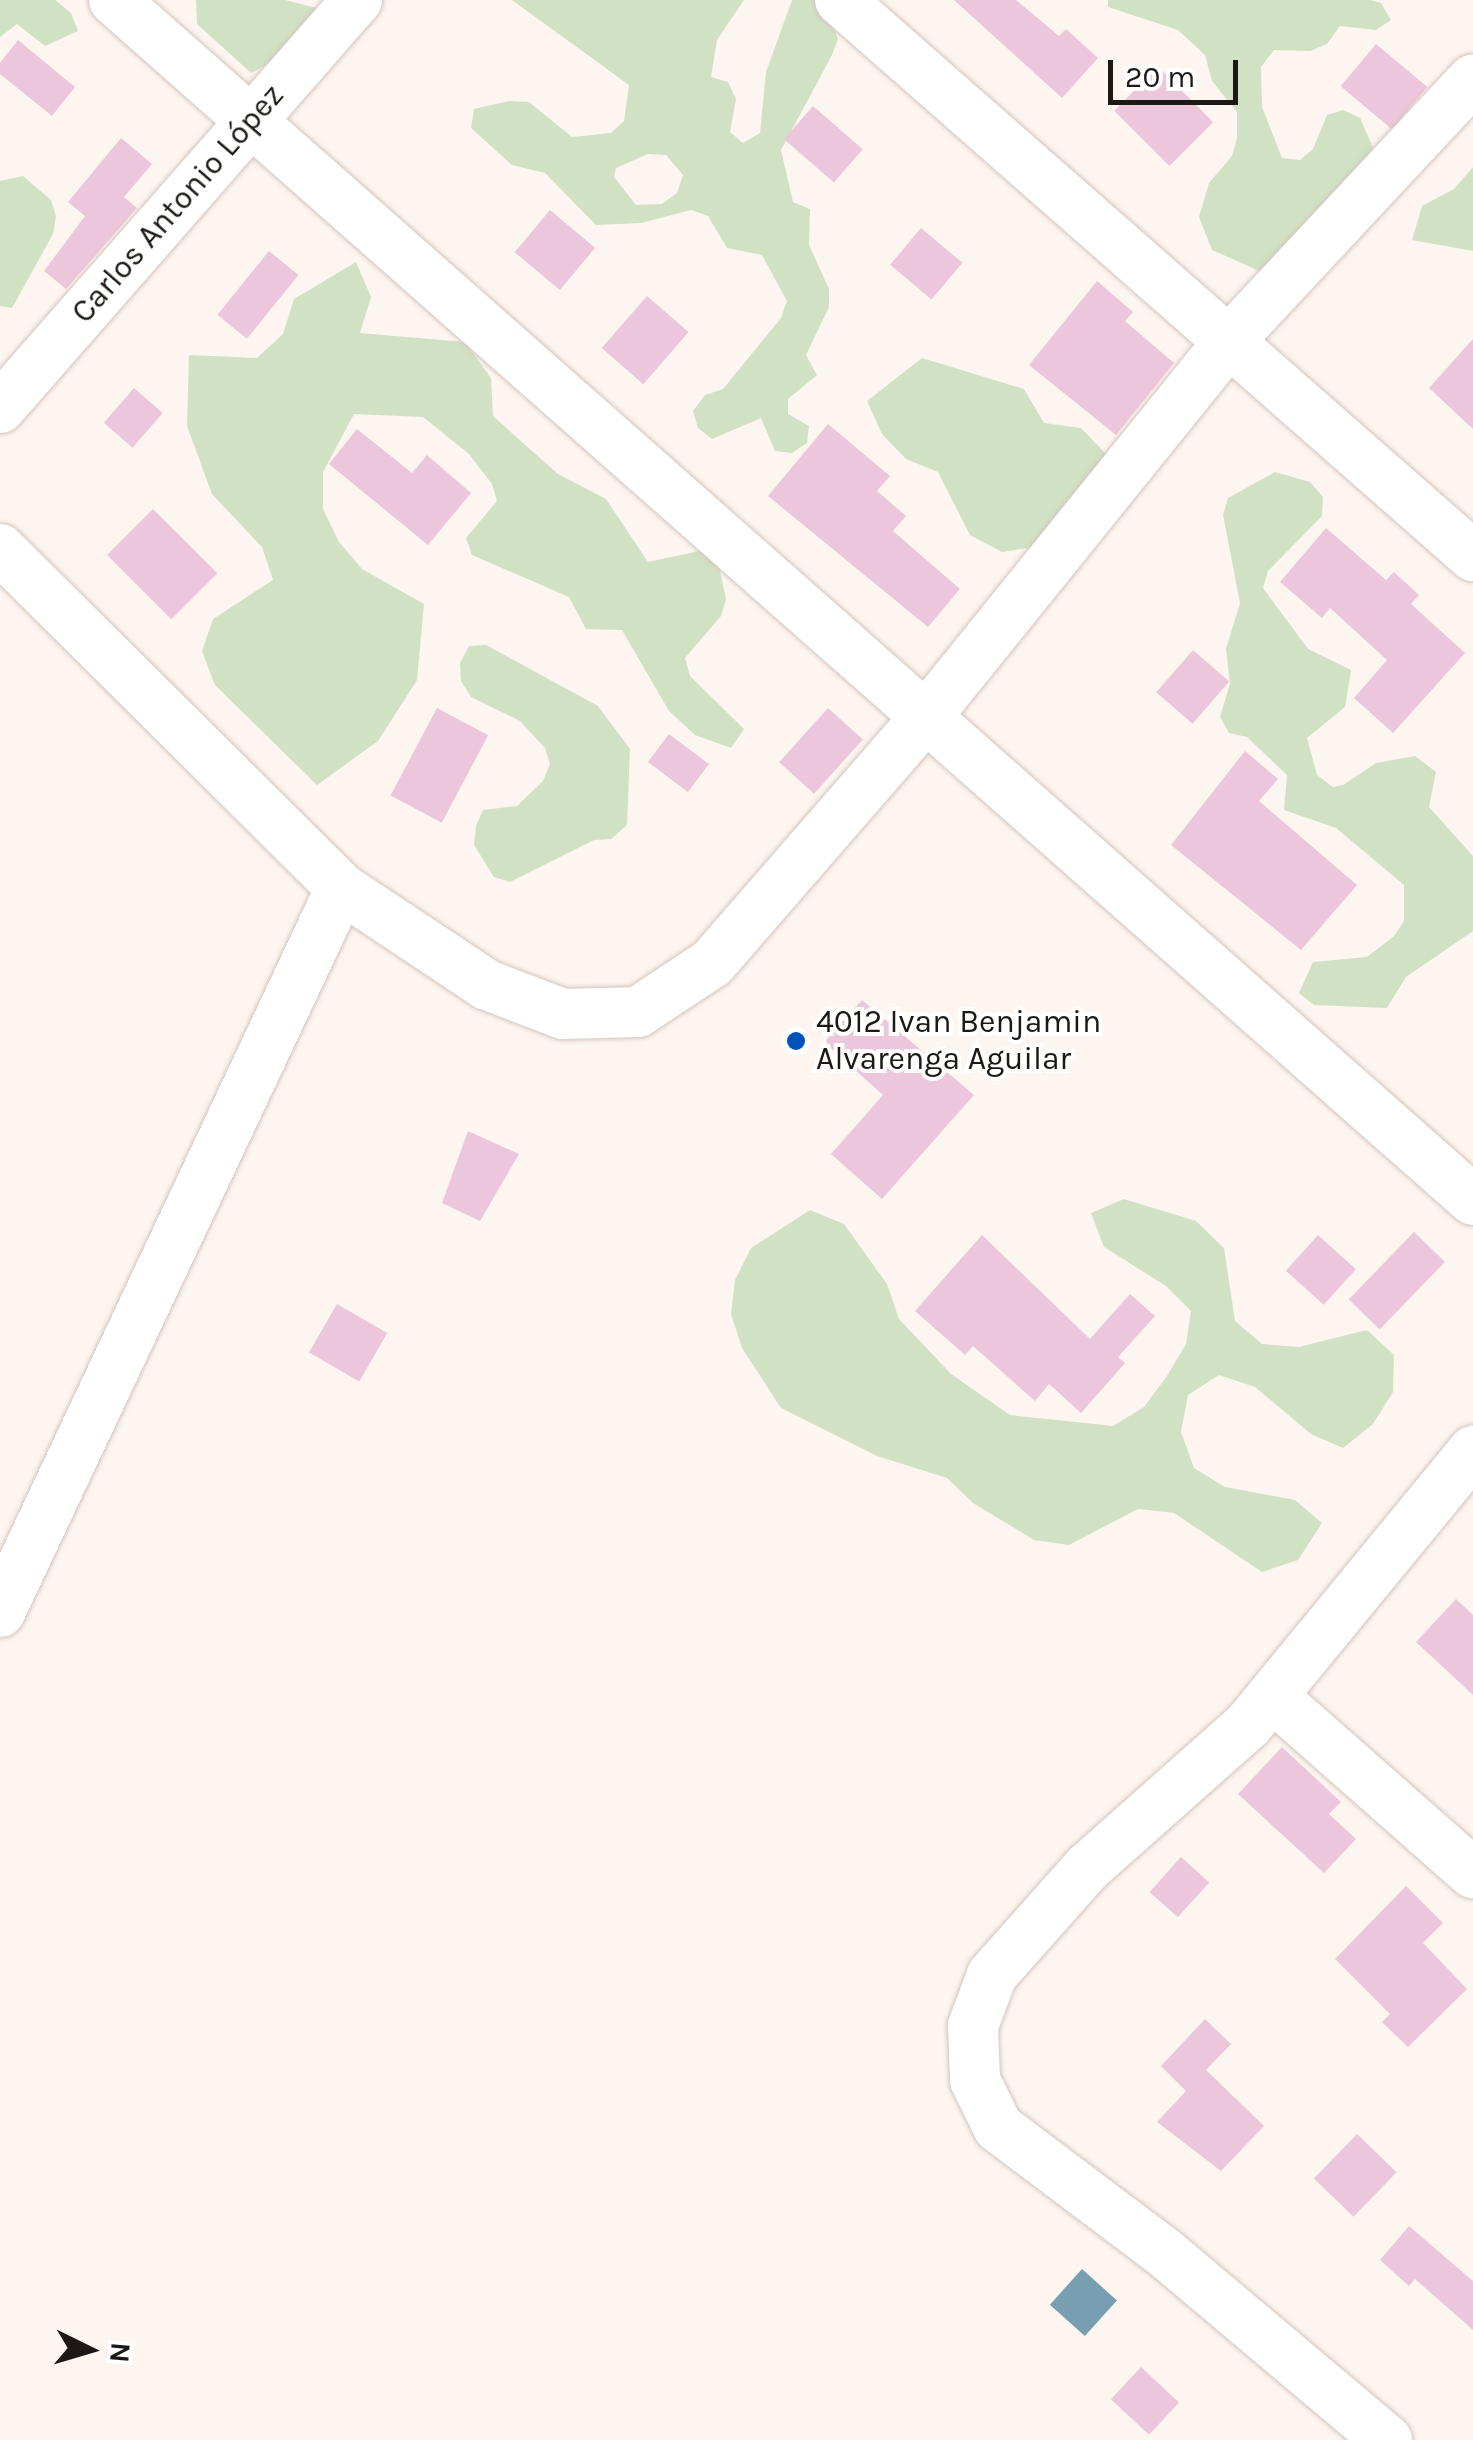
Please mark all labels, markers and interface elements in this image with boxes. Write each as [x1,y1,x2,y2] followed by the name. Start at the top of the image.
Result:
[1113,40,1243,102] scale bar
[1125,59,1195,95] text: 20 m
[64,77,292,331] street label: Carlos Antonio López
[816,1004,1101,1079] place label: 4012 Ivan Benjamin Alvarenga Aguilar
[785,1030,807,1052] marker: 4012 Ivan Benjamin Alvarenga Aguilar
[40,2300,140,2400] north arrow
[103,2341,138,2364] text: N

